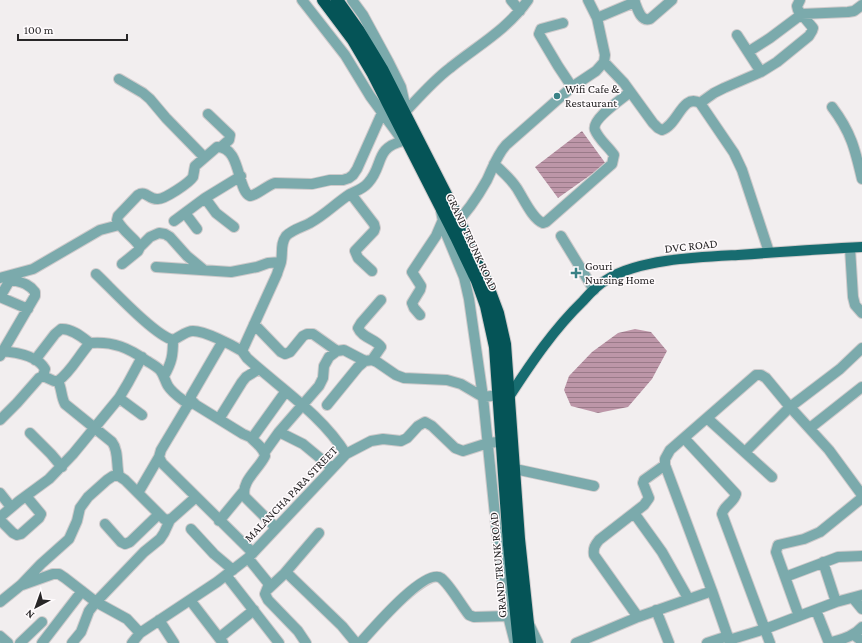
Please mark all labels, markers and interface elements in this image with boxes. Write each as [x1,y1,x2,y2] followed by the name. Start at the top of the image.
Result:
[18,16,127,42] scale bar
[24,23,54,37] text: 100 m
[565,82,620,110] place label: Wifi Cafe & Restaurant
[552,91,562,101] marker: Wifi Cafe & Restaurant
[443,191,501,293] street label: GRAND TRUNK ROAD
[664,236,718,256] street label: DVC ROAD
[585,259,655,287] place label: Gouri Nursing Home
[570,267,582,279] marker: Gouri Nursing Home
[242,443,341,545] street label: MALANCHA PARA STREET
[486,512,510,618] street label: GRAND TRUNK ROAD
[16,587,56,627] north arrow
[22,607,36,622] text: N

